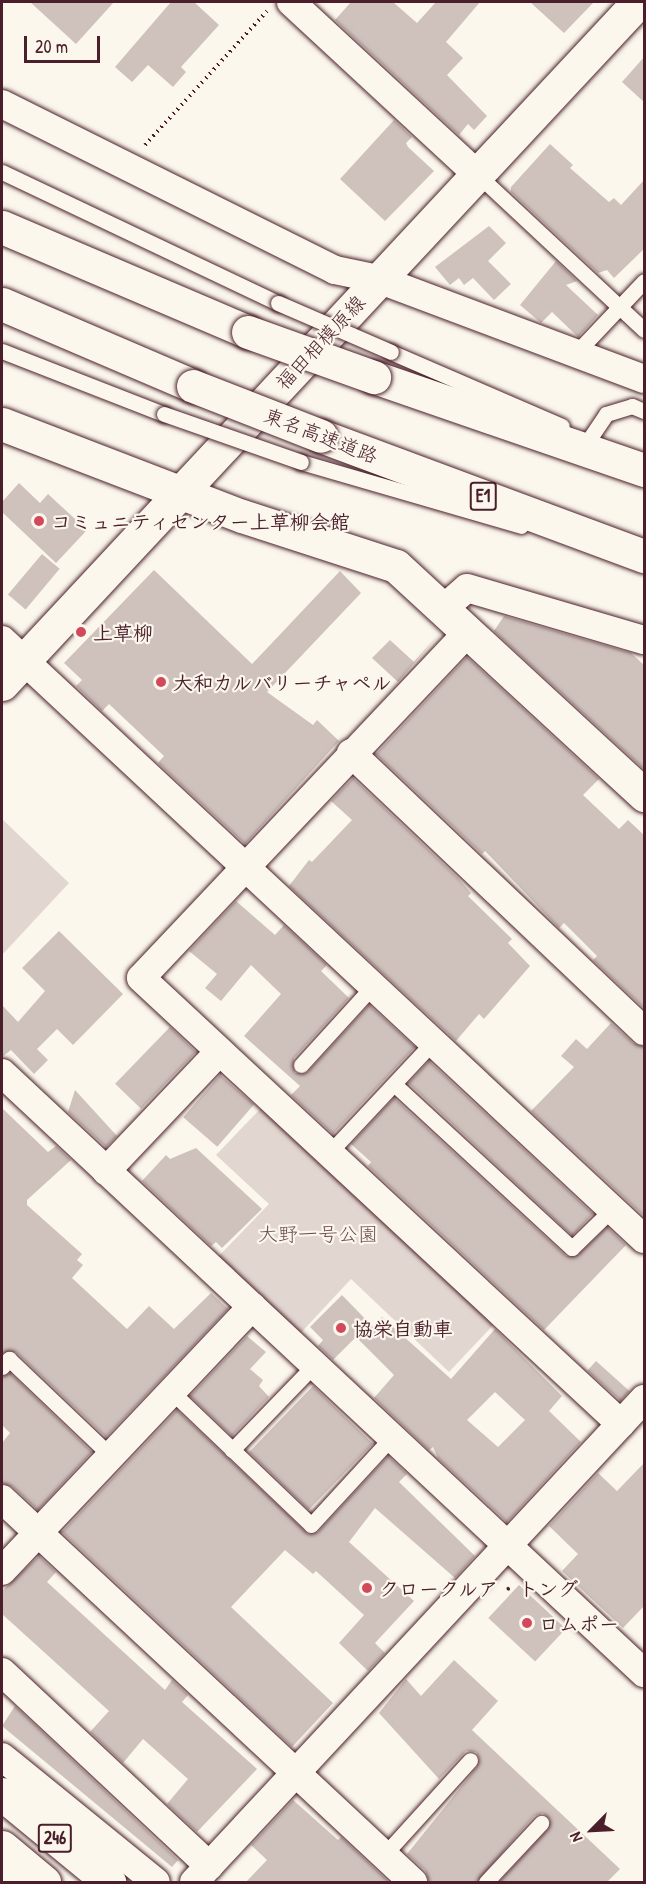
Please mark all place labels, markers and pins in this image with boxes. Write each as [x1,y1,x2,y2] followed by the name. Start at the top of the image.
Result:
[51,509,351,533] place label: コミュニティセンター上草柳会館
[32,514,46,528] marker: コミュニティセンター上草柳会館
[93,620,153,644] place label: 上草柳
[74,625,88,639] marker: 上草柳
[173,670,393,694] place label: 大和カルバリーチャペル
[154,675,168,689] marker: 大和カルバリーチャペル
[353,1316,453,1340] place label: 協栄自動車
[334,1321,348,1335] marker: 協栄自動車
[379,1576,579,1600] place label: クロークルア・トング
[360,1581,374,1595] marker: クロークルア・トング
[539,1611,619,1635] place label: ロムポー
[520,1616,534,1630] marker: ロムポー

